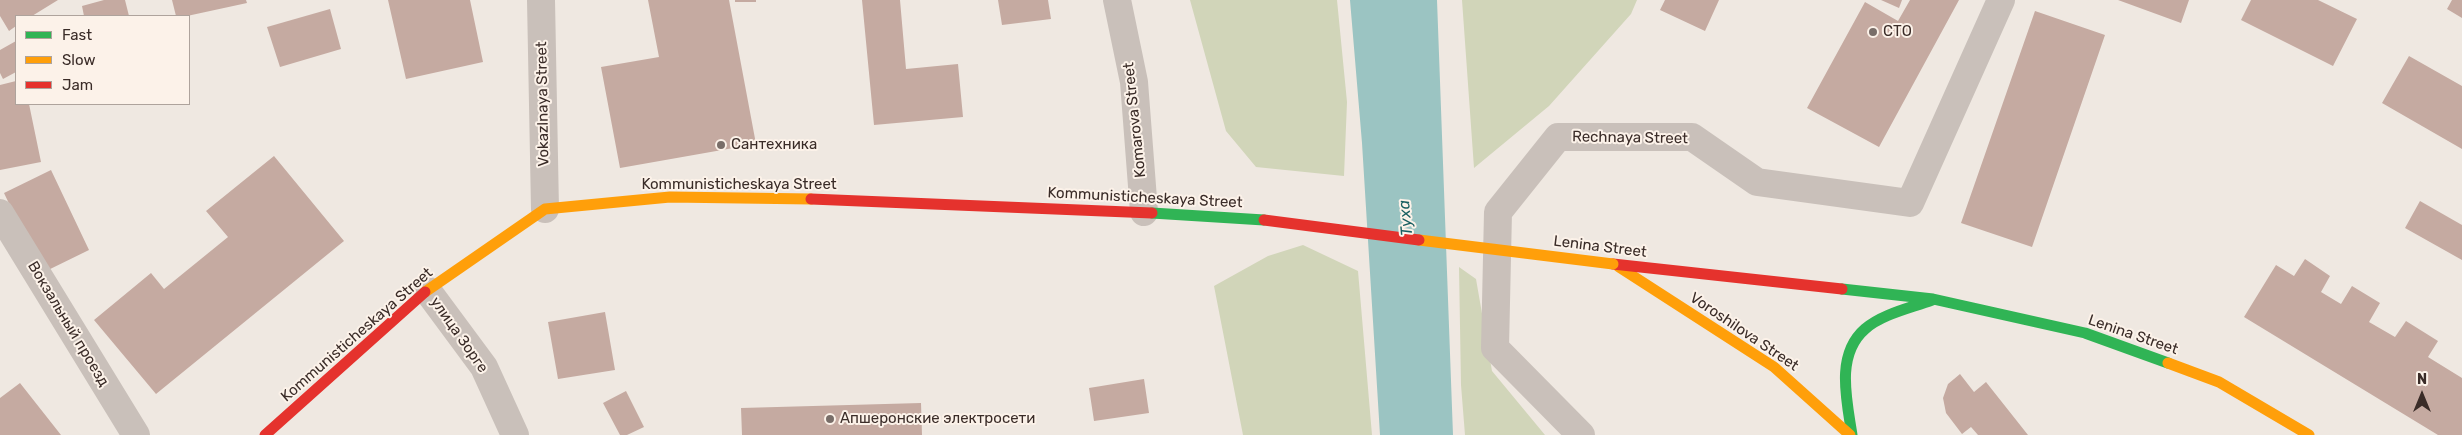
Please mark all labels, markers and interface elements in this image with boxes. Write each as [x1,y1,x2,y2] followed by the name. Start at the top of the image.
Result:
[15,15,190,105] legend
[1883,23,1912,41] place label: СТО
[62,26,92,44] text: Fast
[1867,26,1879,38] marker: СТО
[533,41,553,167] street label: Vokazlnaya Street
[62,51,95,69] text: Slow
[1120,61,1150,179] street label: Komarova Street
[62,76,93,94] text: Jam
[1572,128,1688,148] street label: Rechnaya Street
[731,136,817,154] place label: Сантехника
[715,139,727,151] marker: Сантехника
[641,176,837,194] street label: Kommunisticheskaya Street
[1047,184,1243,212] street label: Kommunisticheskaya Street
[1395,199,1417,237] water label: Туха
[1552,232,1648,262] street label: Lenina Street
[23,258,113,390] street label: Вокзальный проезд
[277,264,437,406] street label: Kommunisticheskaya Street
[1686,289,1802,375] street label: Voroshilova Street
[426,294,492,376] street label: улица Зорге
[2086,311,2180,359] street label: Lenina Street
[2397,370,2447,420] north arrow
[2417,371,2427,388] text: N
[840,410,1035,428] place label: Апшеронские электросети
[824,413,836,425] marker: Апшеронские электросети

